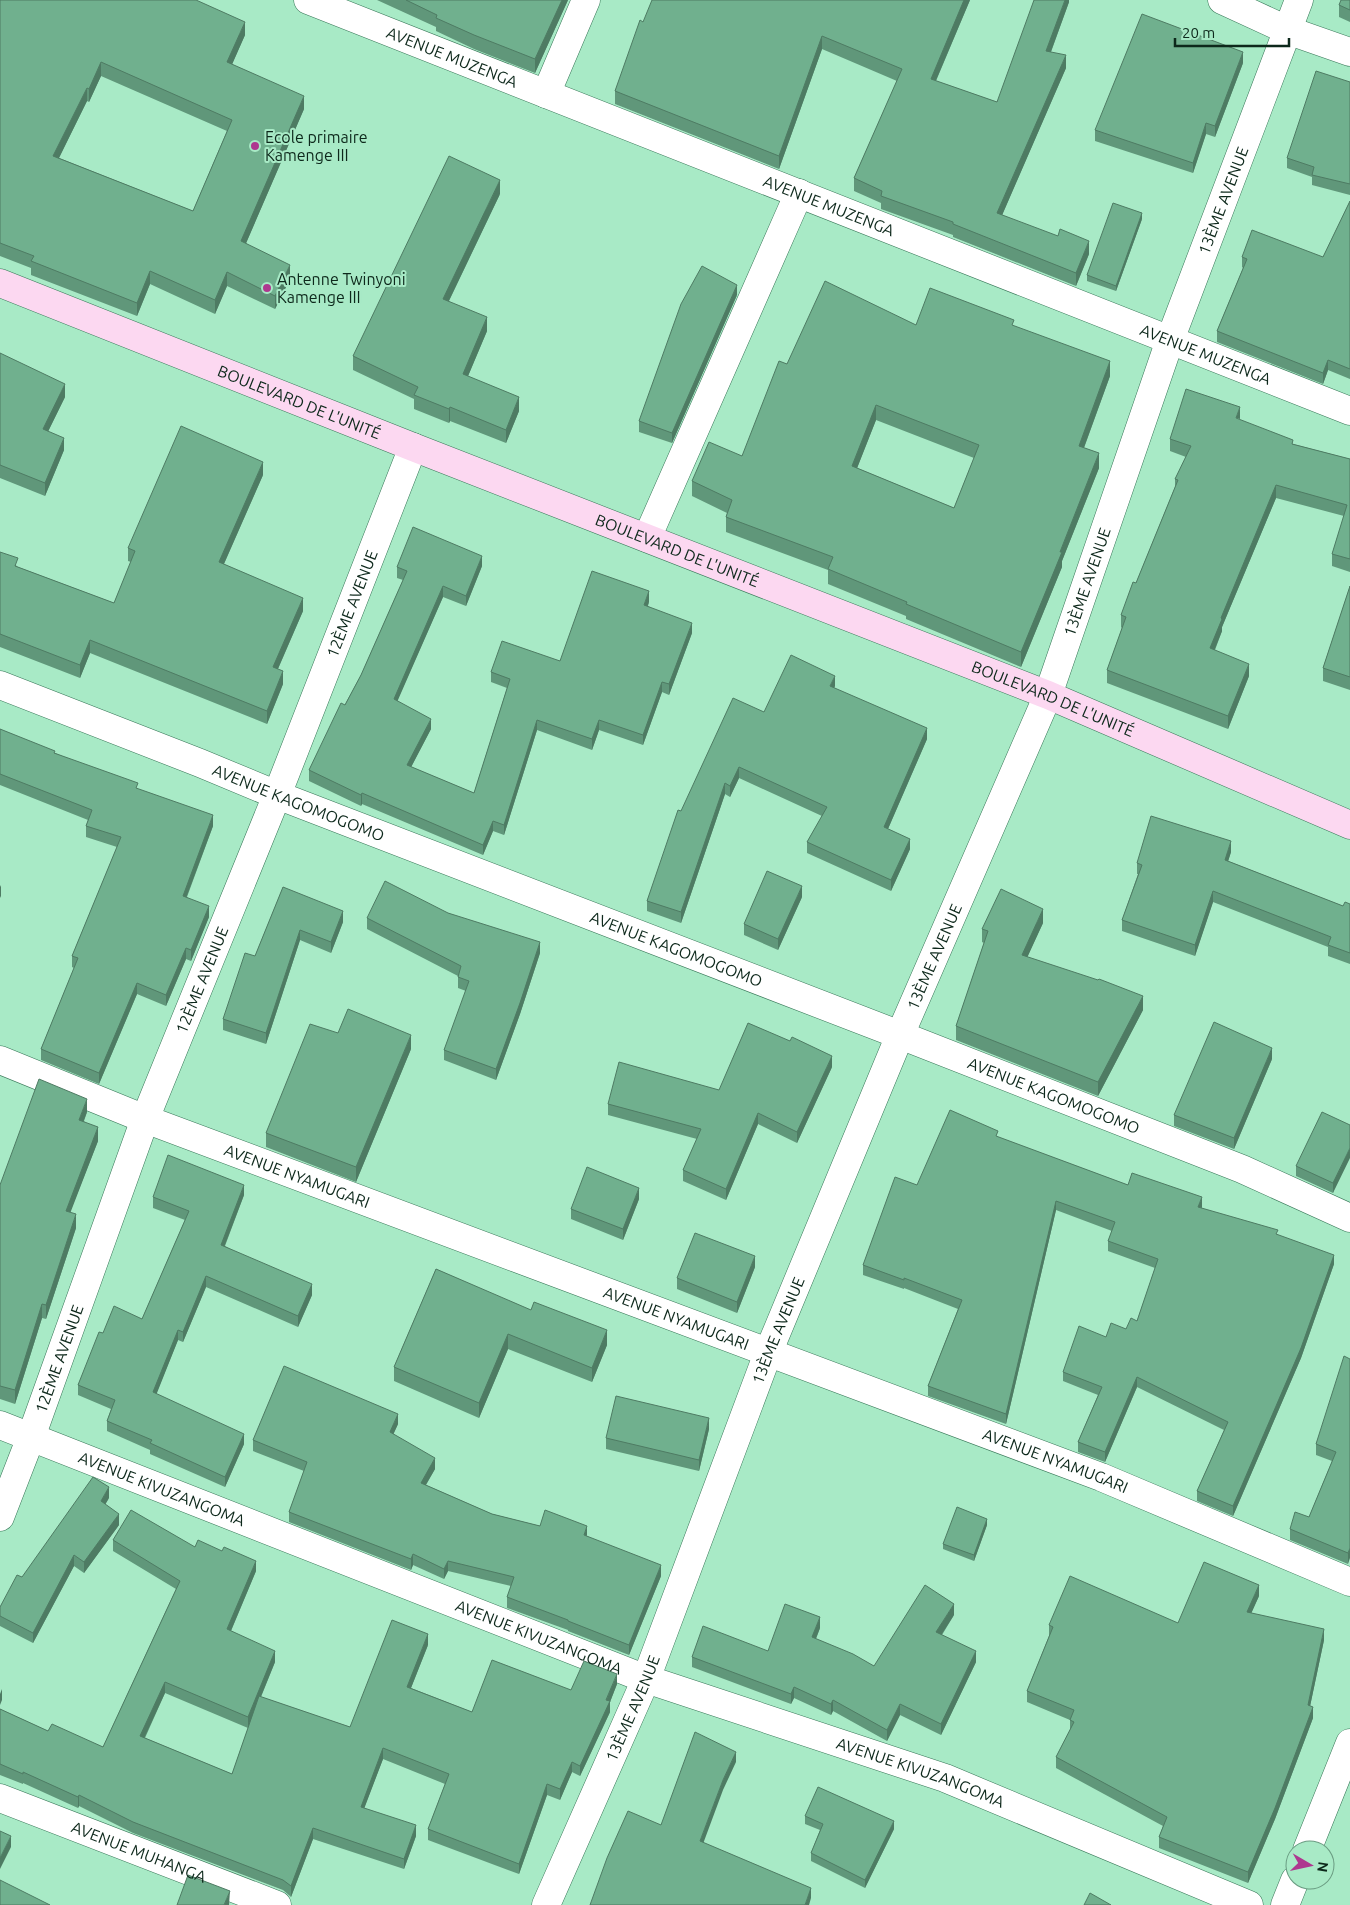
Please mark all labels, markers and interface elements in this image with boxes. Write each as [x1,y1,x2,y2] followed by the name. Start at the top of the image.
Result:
[1175,15,1289,47] scale bar
[384,23,521,91] street label: AVENUE MUZENGA
[1182,24,1215,41] text: 20 m
[265,128,368,164] place label: Ecole primaire Kamenge III
[249,140,261,152] marker: Ecole primaire Kamenge III
[1194,144,1252,257] street label: 13ÈME AVENUE
[761,172,897,240] street label: AVENUE MUZENGA
[277,270,406,306] place label: Antenne Twinyoni Kamenge III
[261,282,273,294] marker: Antenne Twinyoni Kamenge III
[1138,320,1274,388] street label: AVENUE MUZENGA
[215,361,384,442] street label: BOULEVARD DE L'UNITÉ
[593,510,762,590] street label: BOULEVARD DE L'UNITÉ
[1060,525,1114,639] street label: 13ÈME AVENUE
[323,547,381,660] street label: 12ÈME AVENUE
[969,657,1138,740] street label: BOULEVARD DE L'UNITÉ
[210,760,387,845] street label: AVENUE KAGOMOGOMO
[903,901,965,1012] street label: 13ÈME AVENUE
[588,908,765,990] street label: AVENUE KAGOMOGOMO
[172,924,232,1036] street label: 12ÈME AVENUE
[965,1054,1142,1137] street label: AVENUE KAGOMOGOMO
[222,1141,372,1211] street label: AVENUE NYAMUGARI
[748,1274,808,1386] street label: 13ÈME AVENUE
[601,1283,752,1353] street label: AVENUE NYAMUGARI
[31,1302,87,1415] street label: 12ÈME AVENUE
[981,1425,1131,1496] street label: AVENUE NYAMUGARI
[76,1448,248,1530] street label: AVENUE KIVUZANGOMA
[453,1596,625,1678] street label: AVENUE KIVUZANGOMA
[602,1653,663,1764] street label: 13ÈME AVENUE
[834,1734,1008,1811] street label: AVENUE KIVUZANGOMA
[69,1818,209,1886] street label: AVENUE MUHANGA
[1285,1840,1335,1890] north arrow
[1314,1861,1332,1873] text: N

